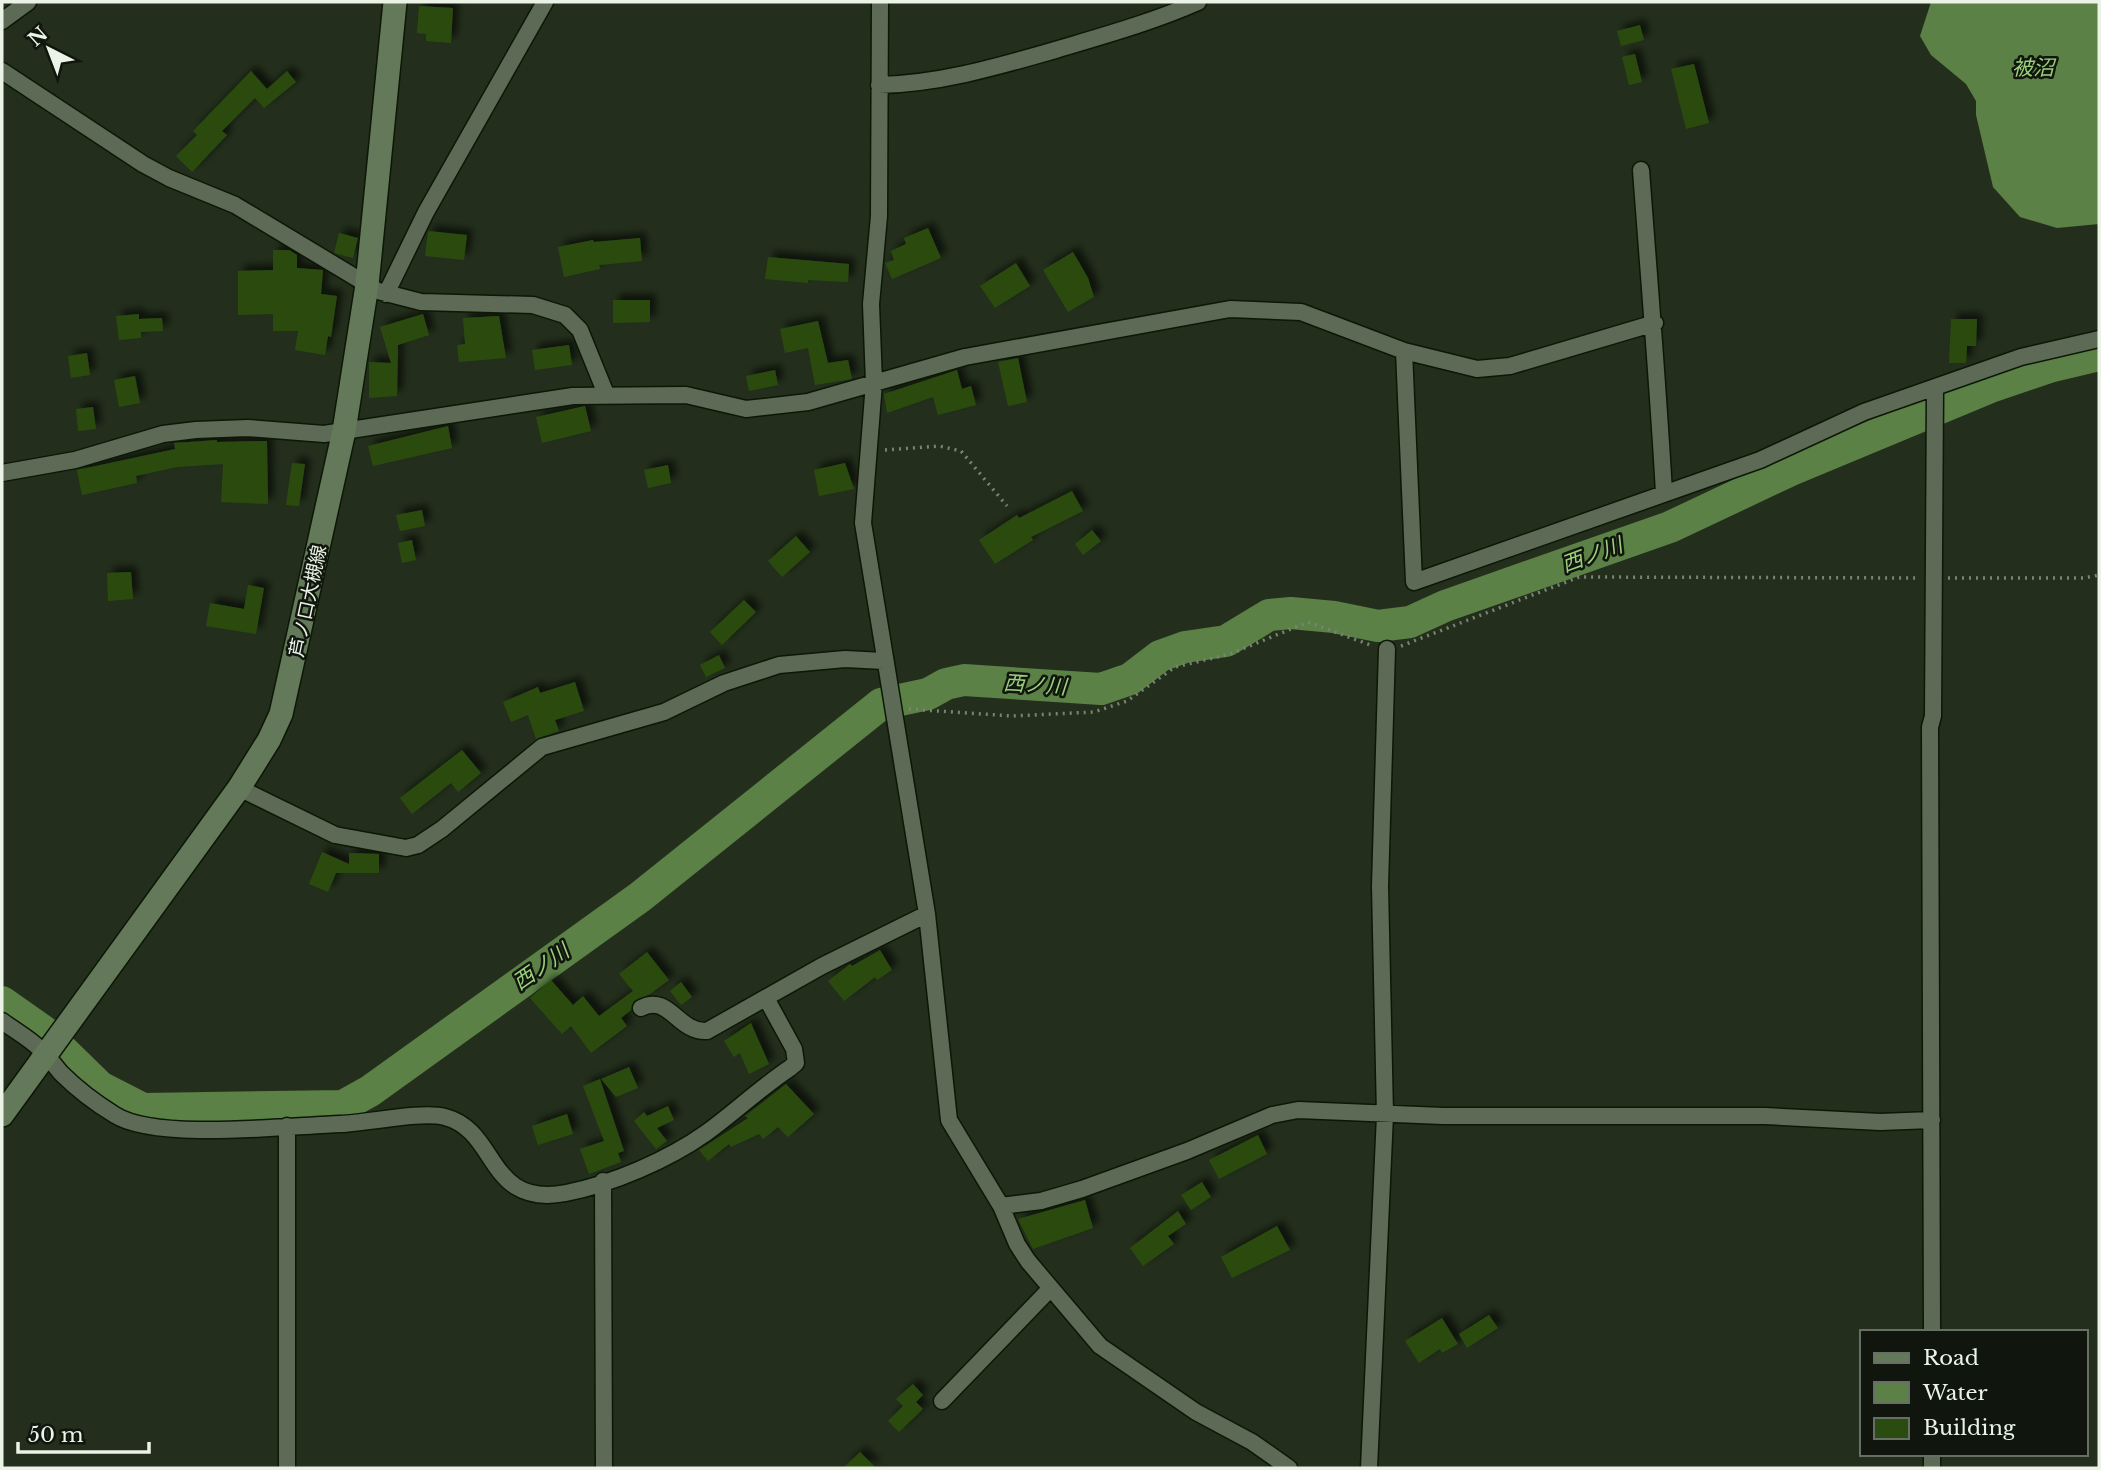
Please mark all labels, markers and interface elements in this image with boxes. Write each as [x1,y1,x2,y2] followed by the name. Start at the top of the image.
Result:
[14,14,84,84] north arrow
[24,22,52,51] text: N
[2012,55,2057,81] water label: 被沼
[1558,531,1628,578] water label: 西ノ川
[285,543,331,659] street label: 芦ノ口大槻線
[1003,670,1069,700] water label: 西ノ川
[508,937,576,996] water label: 西ノ川
[1860,1330,2087,1456] legend
[1923,1345,1979,1371] text: Road
[1922,1380,1987,1406] text: Water
[18,1410,149,1454] scale bar
[1923,1415,2016,1441] text: Building
[28,1422,84,1448] text: 50 m

